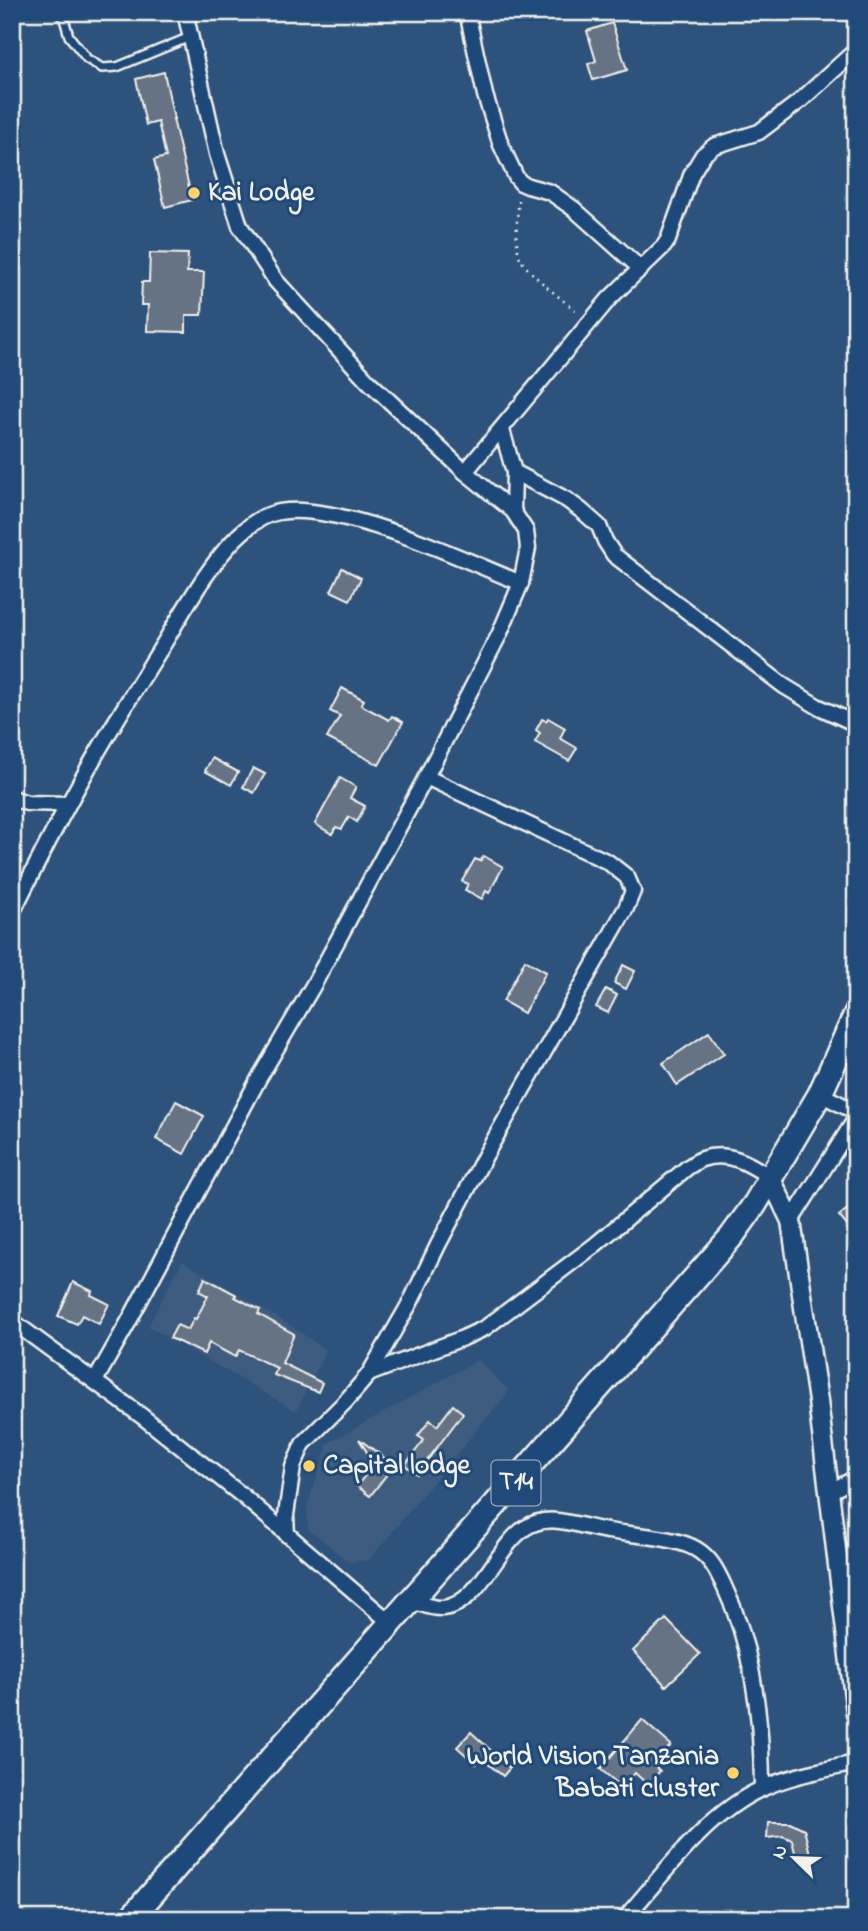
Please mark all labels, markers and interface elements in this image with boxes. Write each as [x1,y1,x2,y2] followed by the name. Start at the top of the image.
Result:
[208,173,316,215] place label: Kai Lodge
[186,185,202,201] marker: Kai Lodge
[323,1446,472,1488] place label: Capital lodge
[301,1458,317,1474] marker: Capital lodge
[491,1460,540,1506] road number: T14
[467,1737,720,1810] place label: World Vision Tanzania Babati cluster
[725,1765,741,1781] marker: World Vision Tanzania Babati cluster
[760,1822,830,1892] north arrow
[766,1841,796,1864] text: N

